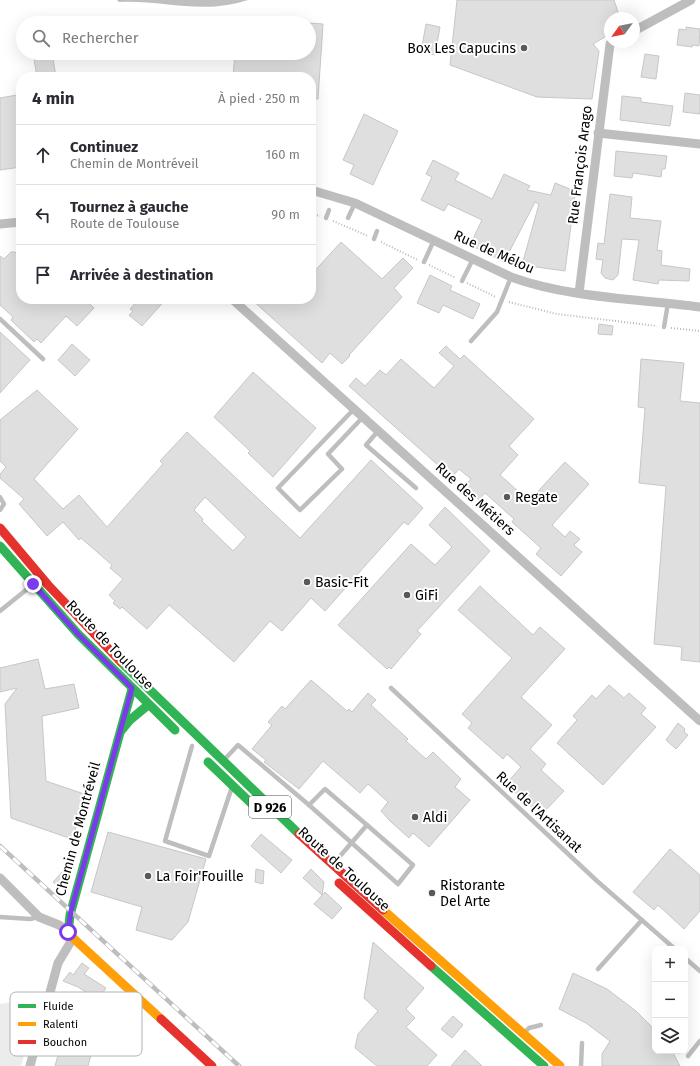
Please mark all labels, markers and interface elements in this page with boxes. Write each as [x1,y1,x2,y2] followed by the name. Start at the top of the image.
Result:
[604,12,640,48] north arrow
[16,16,316,60] search box
[30,27,52,49] icon: search
[62,29,138,47] text: Rechercher
[407,40,516,57] place label: Box Les Capucins
[519,43,529,53] marker: Box Les Capucins
[32,88,75,109] text: 4 min
[218,91,300,106] text: À pied · 250 m
[564,105,596,225] street label: Rue François Arago
[70,138,138,156] text: Continuez
[32,144,54,166] icon: ahead
[266,147,300,162] text: 160 m
[70,156,199,171] text: Chemin de Montréveil
[70,198,189,216] text: Tournez à gauche
[32,204,54,226] icon: left
[271,207,300,222] text: 90 m
[70,216,179,231] text: Route de Toulouse
[451,227,537,277] street label: Rue de Mélou
[32,264,54,286] icon: arrive
[70,266,213,284] text: Arrivée à destination
[432,459,519,539] street label: Rue des Métiers
[515,489,558,506] place label: Regate
[502,492,512,502] marker: Regate
[315,574,370,591] place label: Basic-Fit
[24,575,42,593] route end
[302,577,312,587] marker: Basic-Fit
[415,587,438,604] place label: GiFi
[402,590,412,600] marker: GiFi
[63,597,157,693] street label: Route de Toulouse
[52,760,104,898] street label: Chemin de Montréveil
[492,768,586,857] street label: Rue de l'Artisanat
[249,796,291,818] road number: D 926
[423,809,447,826] place label: Aldi
[410,812,420,822] marker: Aldi
[295,823,393,915] street label: Route de Toulouse
[156,868,244,885] place label: La Foir'Fouille
[143,871,153,881] marker: La Foir'Fouille
[440,877,505,910] place label: Ristorante Del Arte
[427,888,437,898] marker: Ristorante Del Arte
[59,923,77,941] route start
[652,946,688,1054] map controls
[652,946,688,982] button: +
[652,982,688,1018] button: −
[10,992,142,1056] legend
[43,1000,74,1013] text: Fluide
[43,1018,78,1031] text: Ralenti
[652,1018,688,1054] button: layers
[43,1036,87,1049] text: Bouchon

